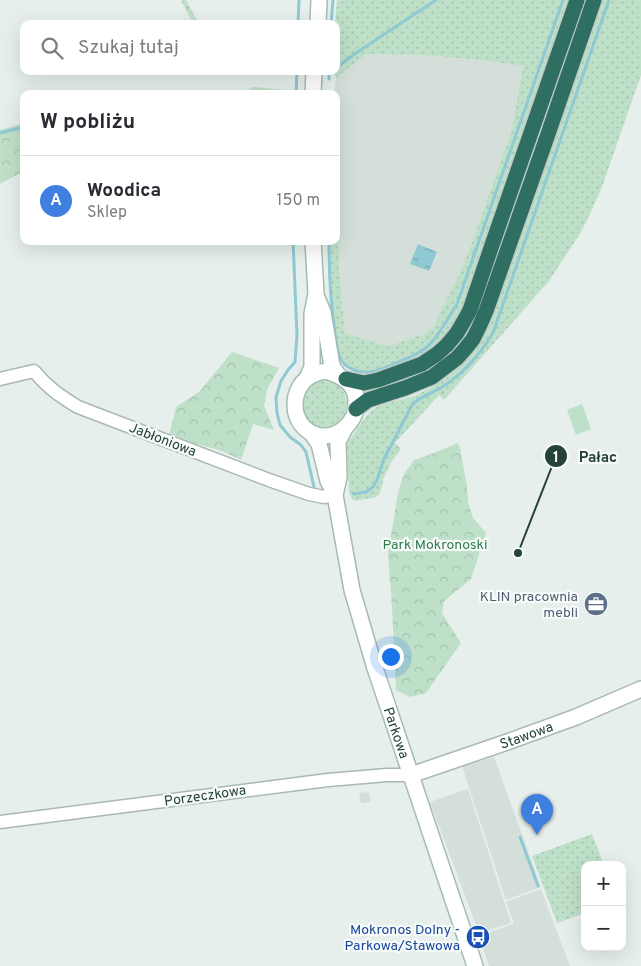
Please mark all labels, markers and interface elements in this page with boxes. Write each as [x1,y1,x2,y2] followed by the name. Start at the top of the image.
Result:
[20,20,340,75] search box
[38,34,66,62] icon: search
[78,36,179,60] text: Szukaj tutaj
[40,109,135,136] text: W pobliżu
[87,179,161,203] text: Woodica
[50,191,62,211] text: A
[277,191,320,211] text: 150 m
[87,203,127,223] text: Sklep
[126,420,198,461] street label: Jabłoniowa
[543,441,627,471] callout: Pałac
[553,449,559,468] text: 1
[579,449,617,468] text: Pałac
[383,537,487,554] park label: Park Mokronoski
[480,589,578,622] place label: KLIN pracownia mebli
[583,591,609,617] office icon: KLIN pracownia mebli
[378,644,404,670] your location
[379,705,412,761] street label: Parkowa
[498,719,556,754] street label: Stawowa
[163,782,247,811] street label: Porzeczkowa
[521,794,553,835] pin: A
[581,861,626,951] map controls
[581,861,626,906] button: +
[581,906,626,951] button: −
[345,922,460,955] place label: Mokronos Dolny - Parkowa/Stawowa
[465,924,491,950] bus stop icon: Mokronos Dolny - Parkowa/Stawowa

